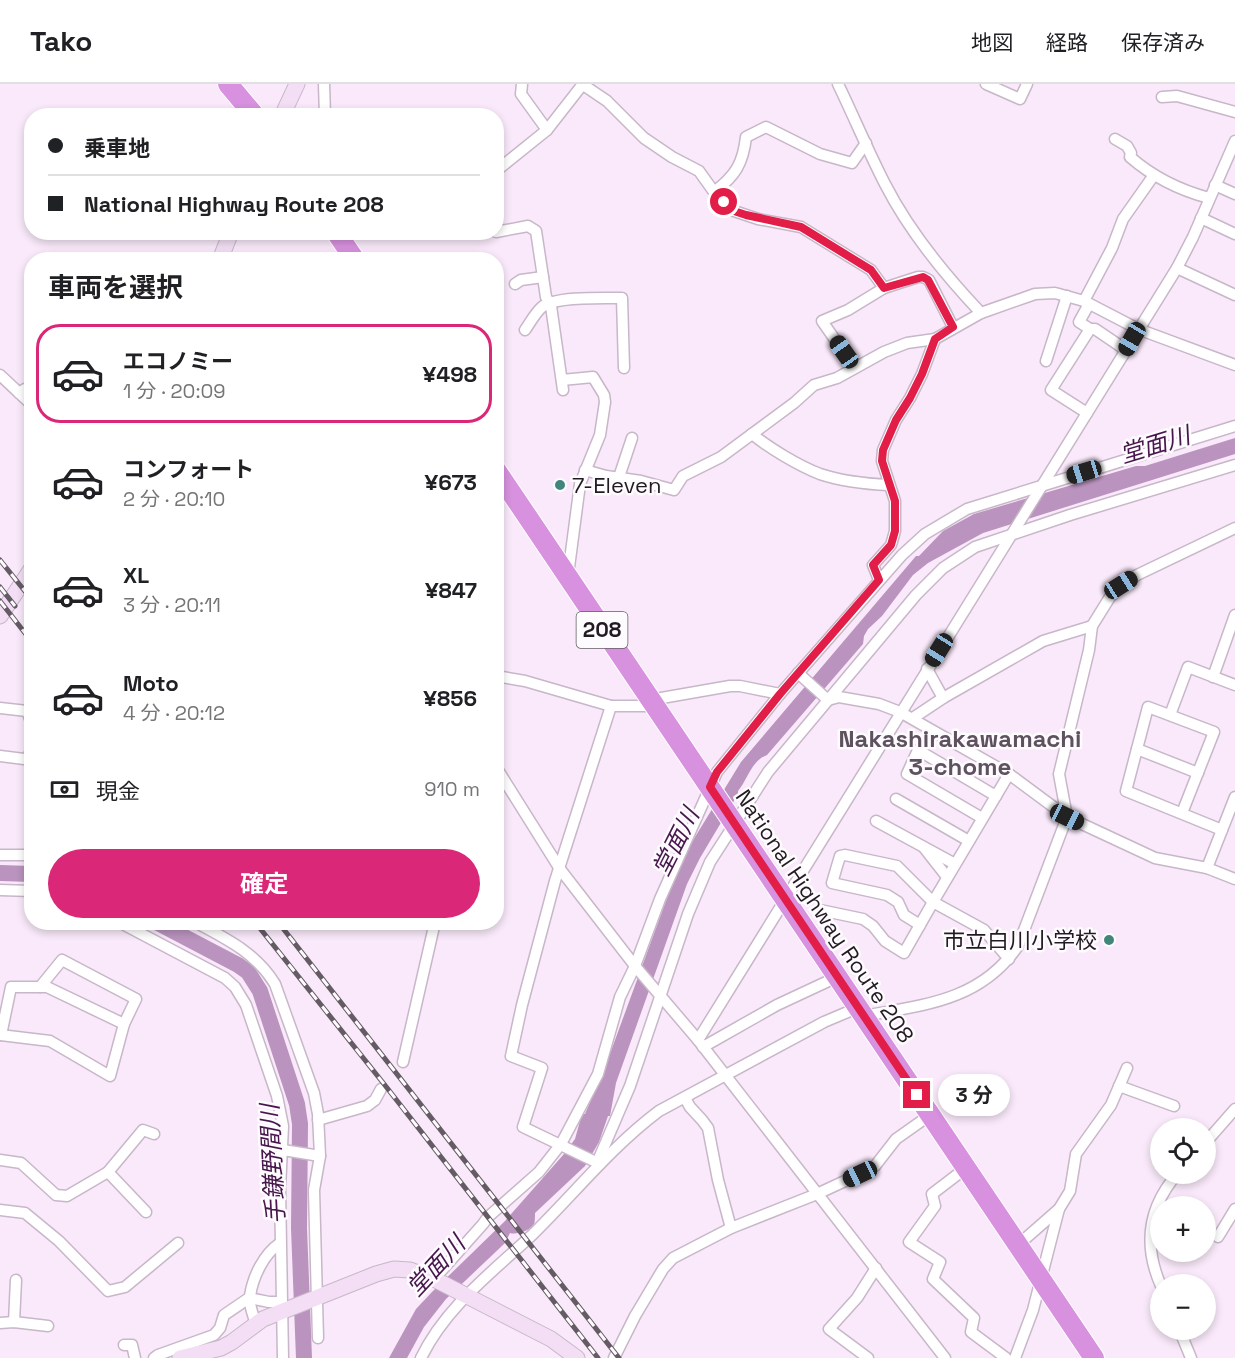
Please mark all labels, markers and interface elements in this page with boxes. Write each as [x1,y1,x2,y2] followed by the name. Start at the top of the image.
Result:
[30,23,92,59] text: Tako
[971,29,1013,56] text: 地図
[1046,29,1088,56] text: 経路
[1121,29,1205,56] text: 保存済み
[84,134,150,162] text: 乗車地
[710,188,737,215] route start
[84,190,384,218] text: National Highway Route 208
[48,270,183,305] text: 車両を選択
[1115,319,1149,359] car
[826,332,862,372] car
[51,347,105,401] icon: car
[123,347,233,375] text: エコノミー
[423,360,477,388] text: ¥498
[123,378,226,404] text: 1 分 · 20:09
[1116,418,1197,470] water label: 堂面川
[51,455,105,509] icon: car
[123,455,254,483] text: コンフォート
[1064,458,1104,486] car
[425,468,477,496] text: ¥673
[572,471,661,499] place label: 7-Eleven
[553,478,567,492] marker: 7-Eleven
[123,486,225,512] text: 2 分 · 20:10
[123,561,149,589] text: XL
[51,563,105,617] icon: car
[1101,568,1141,602] car
[425,576,477,604] text: ¥847
[123,592,221,618] text: 3 分 · 20:11
[576,612,628,648] road number: 208
[922,630,956,670] car
[123,669,179,697] text: Moto
[51,671,105,725] icon: car
[423,684,477,712] text: ¥856
[123,700,225,726] text: 4 分 · 20:12
[838,723,1082,782] district label: Nakashirakawamachi 3-chome
[48,773,81,806] icon: cash
[424,776,480,802] text: 910 m
[96,777,140,805] text: 現金
[730,784,920,1048] street label: National Highway Route 208
[645,800,707,881] water label: 堂面川
[1047,801,1087,833] car
[48,849,480,918] button: 確定
[943,926,1097,954] place label: 市立白川小学校
[1102,933,1116,947] marker: 市立白川小学校
[938,1074,1010,1116] callout: 3 分
[903,1081,930,1108] route end
[955,1082,993,1108] text: 3 分
[254,1100,291,1225] water label: 手鎌野間川
[1150,1118,1216,1340] map controls
[1150,1118,1216,1184] button: locate
[840,1158,880,1190] car
[1150,1196,1216,1262] button: +
[400,1227,474,1303] water label: 堂面川
[1150,1274,1216,1340] button: −

